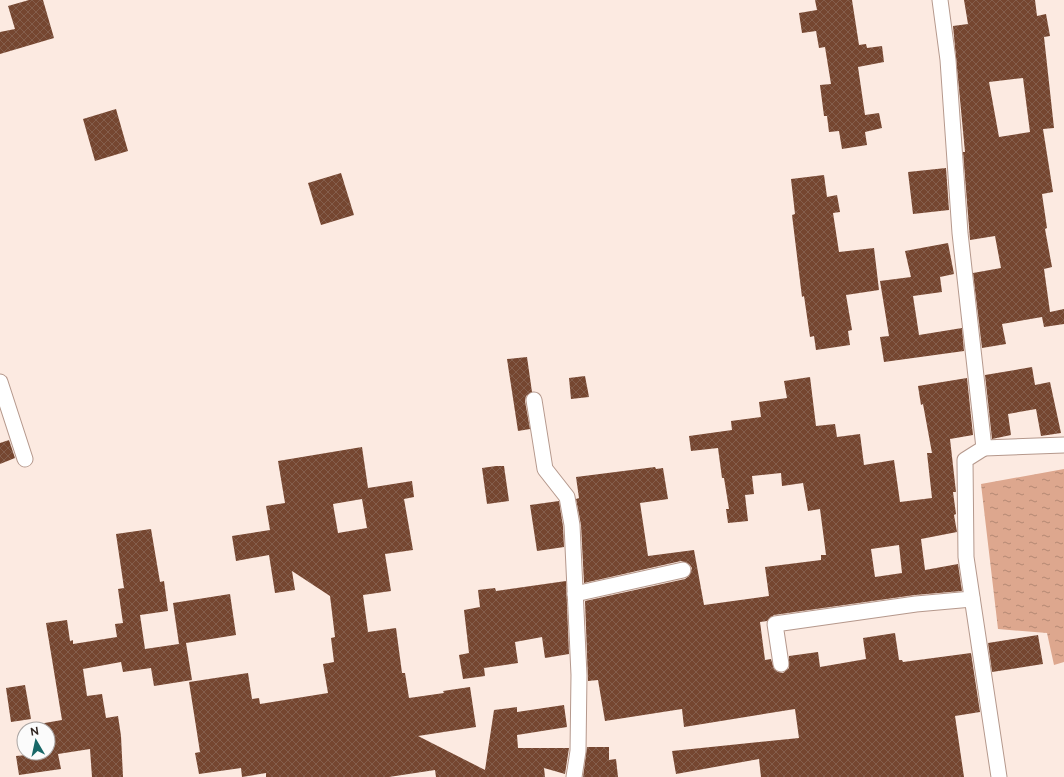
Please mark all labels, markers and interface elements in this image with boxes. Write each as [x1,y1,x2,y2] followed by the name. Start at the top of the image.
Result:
[16,721,56,761] north arrow
[29,725,40,739] text: N

